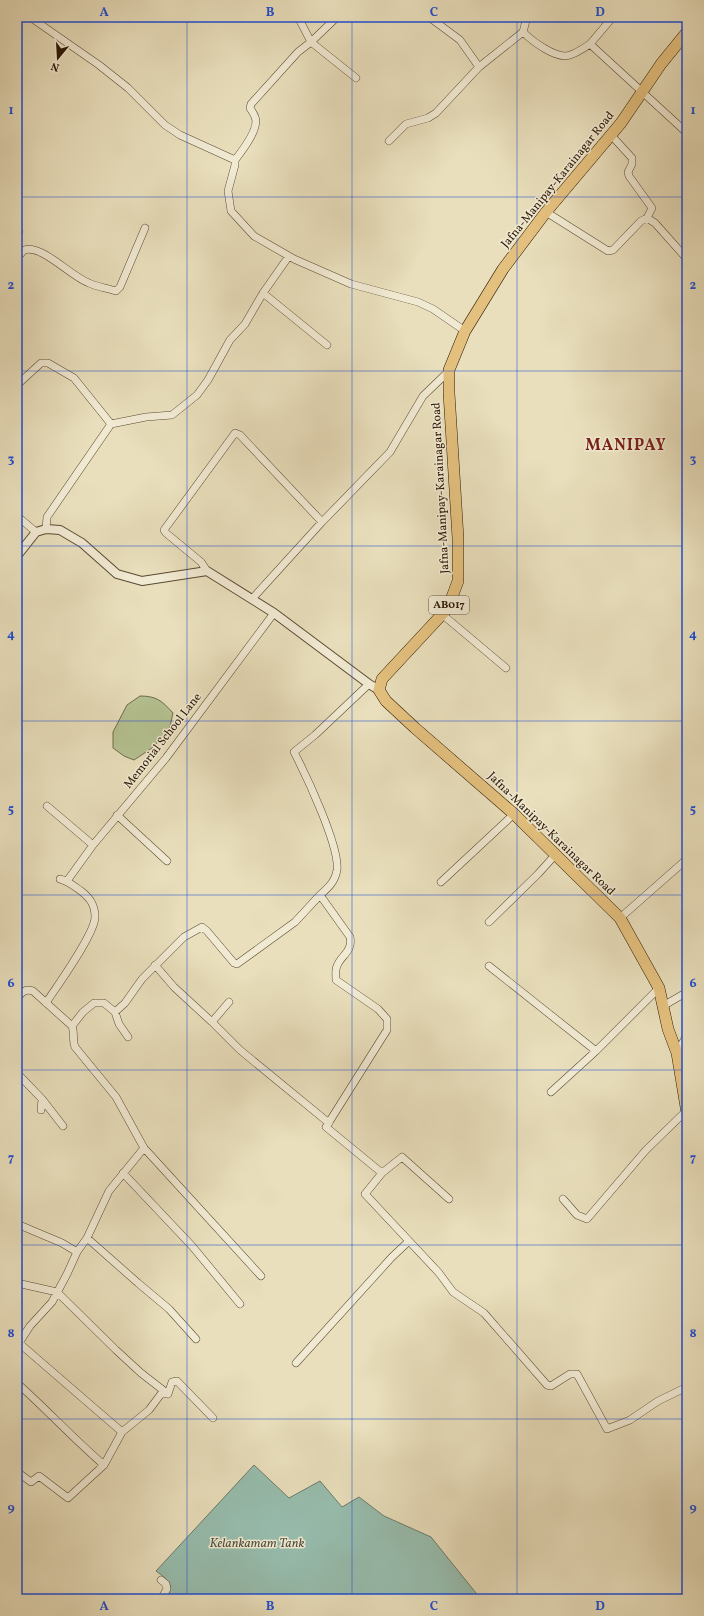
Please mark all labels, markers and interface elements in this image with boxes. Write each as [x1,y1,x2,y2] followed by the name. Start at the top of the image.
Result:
[99,4,109,22] text: A
[266,4,275,22] text: B
[430,4,438,22] text: C
[595,4,605,22] text: D
[38,38,78,78] north arrow
[49,58,61,74] text: N
[8,102,14,120] text: 1
[690,102,696,120] text: 1
[498,108,618,252] street label: Jafna-Manipay-Karainagar Road
[8,277,15,295] text: 2
[690,277,697,295] text: 2
[429,402,453,574] street label: Jafna-Manipay-Karainagar Road
[585,435,667,457] district label: MANIPAY
[8,451,15,469] text: 3
[690,451,697,469] text: 3
[429,596,469,614] road number: AB017
[7,626,15,644] text: 4
[689,626,697,644] text: 4
[121,690,206,792] street label: Memorial School Lane
[484,769,618,900] street label: Jafna-Manipay-Karainagar Road
[8,801,14,819] text: 5
[690,801,696,819] text: 5
[7,975,15,993] text: 6
[689,975,697,993] text: 6
[8,1150,14,1168] text: 7
[690,1150,696,1168] text: 7
[7,1325,15,1343] text: 8
[689,1325,697,1343] text: 8
[7,1499,15,1517] text: 9
[689,1499,697,1517] text: 9
[210,1535,304,1553] water label: Kelankamam Tank
[99,1598,109,1616] text: A
[266,1598,275,1616] text: B
[430,1598,438,1616] text: C
[595,1598,605,1616] text: D

